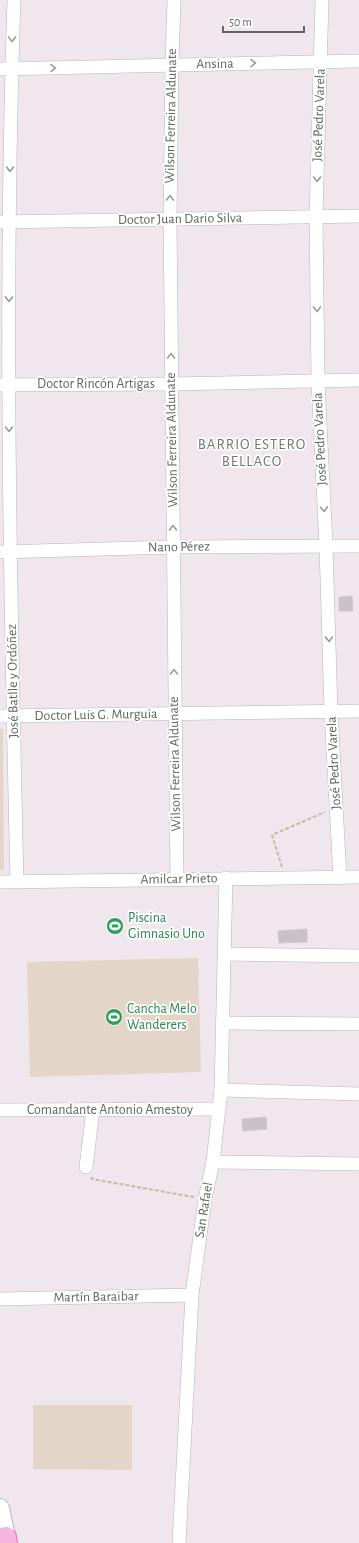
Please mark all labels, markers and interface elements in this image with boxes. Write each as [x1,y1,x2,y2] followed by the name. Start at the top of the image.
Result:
[223,8,304,34] scale bar
[229,16,252,28] text: 50 m
[8,36,17,42] one-way arrow
[163,48,179,184] street label: Wilson Ferreira Aldunate
[196,57,234,71] street label: Ansina
[250,59,256,67] one-way arrow
[50,64,56,72] one-way arrow
[310,68,328,162] street label: José Pedro Varela
[6,166,14,172] one-way arrow
[313,176,321,182] one-way arrow
[166,195,174,201] one-way arrow
[118,211,243,227] street label: Doctor Juan Dario Silva
[5,296,13,302] one-way arrow
[313,306,321,312] one-way arrow
[167,353,175,359] one-way arrow
[164,372,180,508] street label: Wilson Ferreira Aldunate
[37,377,155,391] street label: Doctor Rincón Artigas
[311,392,329,486] street label: José Pedro Varela
[5,426,13,432] one-way arrow
[198,437,306,469] district label: BARRIO ESTERO BELLACO
[319,506,328,512] one-way arrow
[169,525,177,531] one-way arrow
[148,539,210,555] street label: Nano Pérez
[5,624,21,738] street label: José Batlle y Ordóñez
[324,636,333,642] one-way arrow
[170,669,178,675] one-way arrow
[167,696,183,832] street label: Wilson Ferreira Aldunate
[34,707,158,723] street label: Doctor Luis G. Murguia
[325,716,343,810] street label: José Pedro Varela
[140,871,218,887] street label: Amilcar Prieto
[128,911,205,941] place label: Piscina Gimnasio Uno
[105,916,125,936] sports icon: Piscina Gimnasio Uno
[127,1002,197,1032] place label: Cancha Melo Wanderers
[104,1007,124,1027] sports icon: Cancha Melo Wanderers
[27,1103,193,1117] street label: Comandante Antonio Amestoy
[193,1181,215,1239] street label: San Rafael
[53,1289,139,1305] street label: Martín Baraibar

